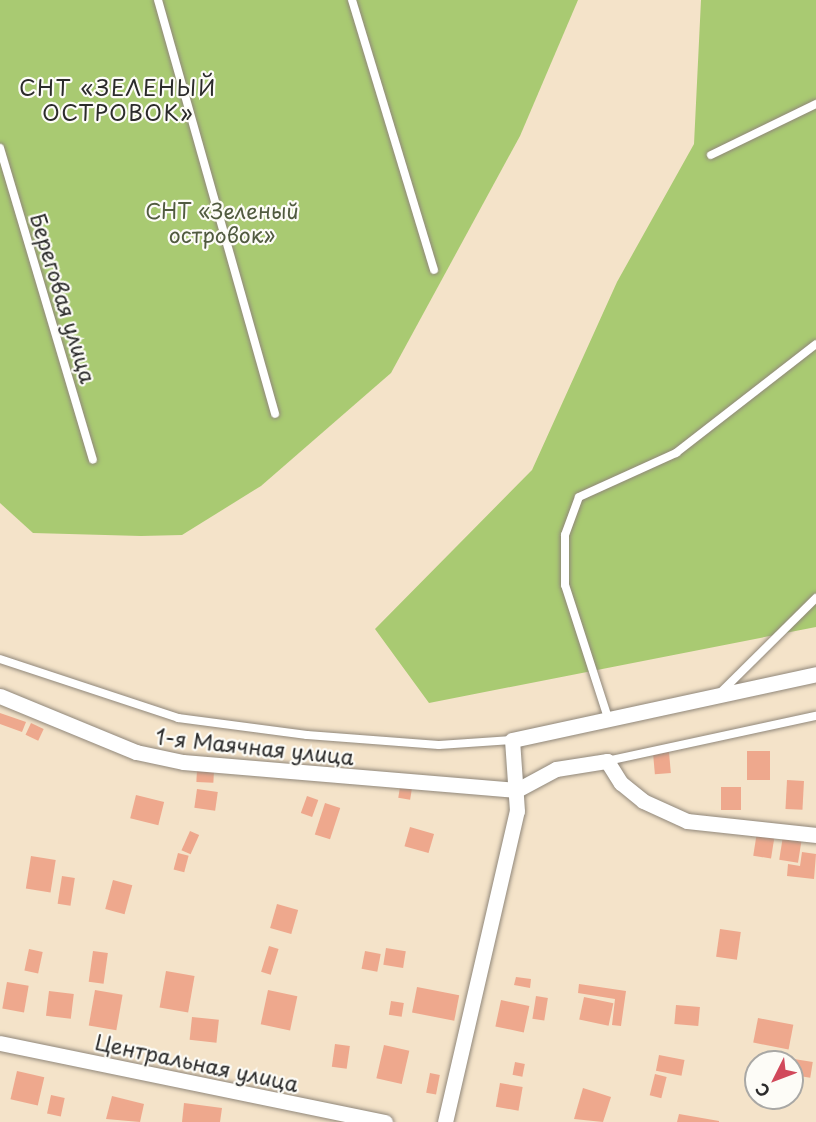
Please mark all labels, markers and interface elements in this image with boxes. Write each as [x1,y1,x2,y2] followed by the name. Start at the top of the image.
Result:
[20,73,216,124] district label: СНТ «ЗЕЛЕНЫЙ ОСТРОВОК»
[145,197,299,247] park label: СНТ «Зеленый островок»
[26,210,102,386] street label: Береговая улица
[154,723,356,769] street label: 1-я Маячная улица
[93,1028,301,1096] street label: Центральная улица
[744,1050,804,1110] north arrow
[749,1078,775,1103] text: С

